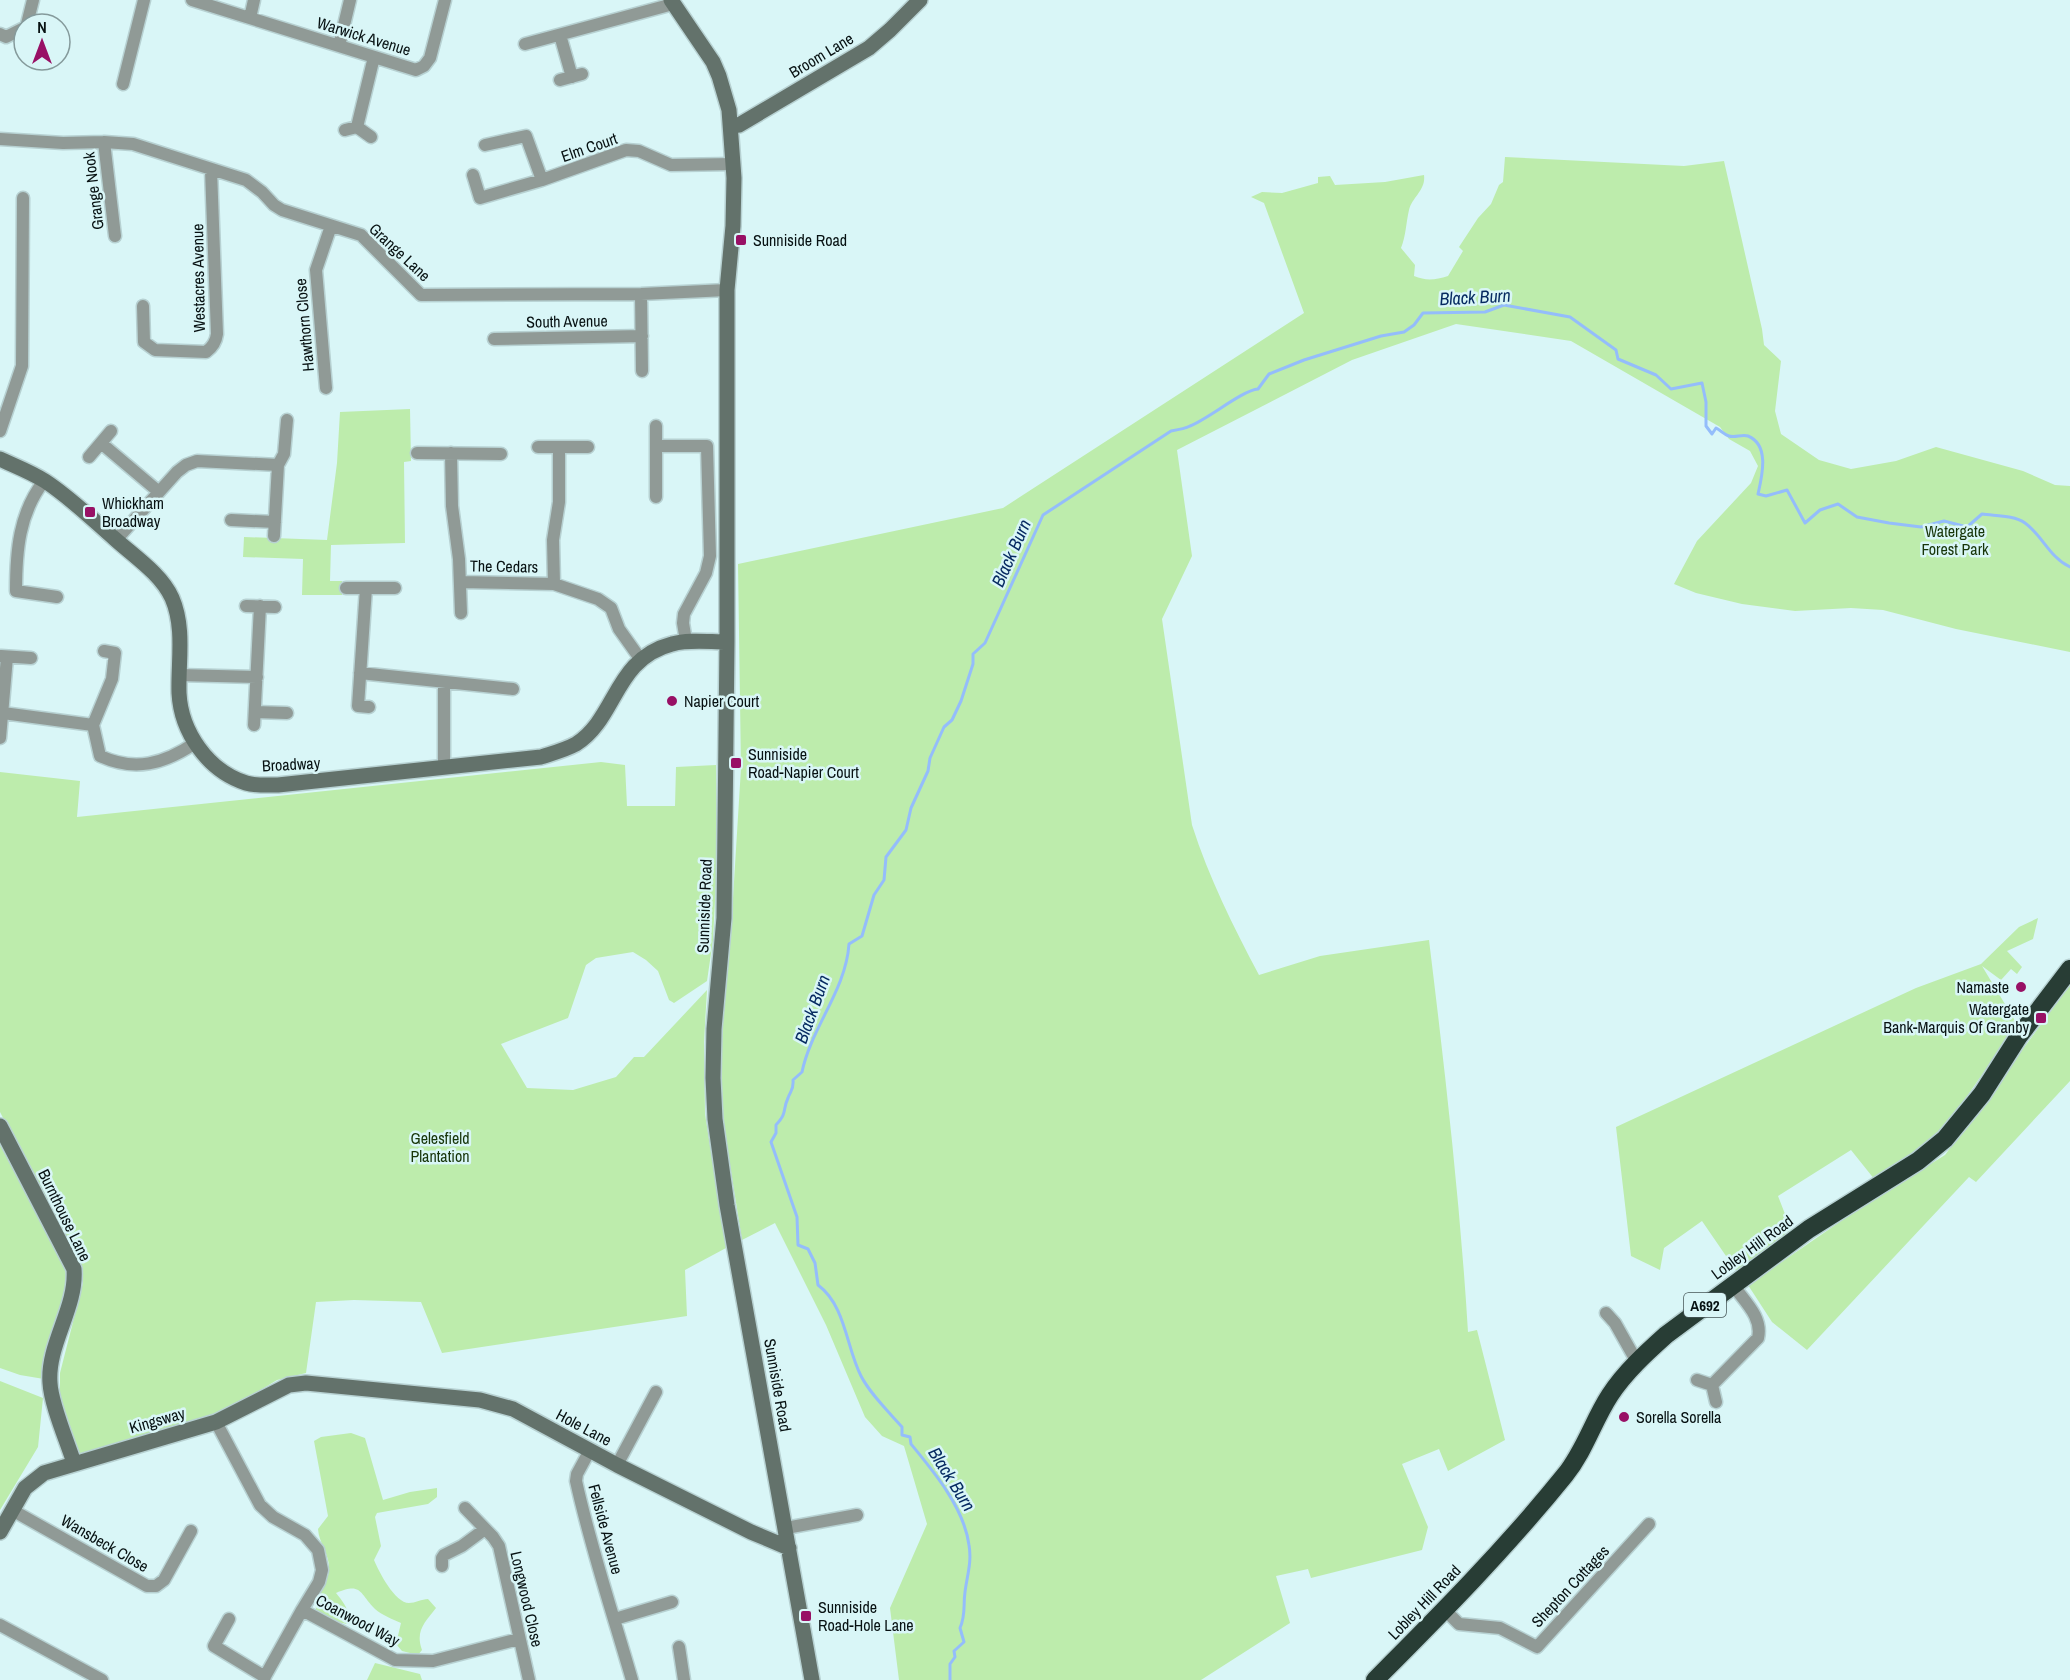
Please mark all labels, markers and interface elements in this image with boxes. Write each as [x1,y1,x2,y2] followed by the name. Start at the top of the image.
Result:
[314,11,414,61] street label: Warwick Avenue
[12,12,72,72] north arrow
[37,16,47,38] text: N
[785,27,857,83] street label: Broom Lane
[558,127,620,167] street label: Elm Court
[77,151,109,231] street label: Grange Nook
[364,218,436,286] street label: Grange Lane
[186,223,210,333] street label: Westacres Avenue
[753,229,847,251] place label: Sunniside Road
[734,233,748,247] marker: Sunniside Road
[289,278,319,372] street label: Hawthorn Close
[1439,283,1511,311] water label: Black Burn
[526,309,608,333] street label: South Avenue
[102,492,164,532] place label: Whickham Broadway
[83,505,97,519] marker: Whickham Broadway
[985,515,1037,591] water label: Black Burn
[1921,520,1989,560] park label: Watergate Forest Park
[470,554,538,578] street label: The Cedars
[684,690,759,712] place label: Napier Court
[665,694,679,708] marker: Napier Court
[748,743,859,783] place label: Sunniside Road-Napier Court
[261,751,321,777] street label: Broadway
[729,756,743,770] marker: Sunniside Road-Napier Court
[691,859,717,953] street label: Sunniside Road
[788,971,836,1047] water label: Black Burn
[1957,976,2009,998] place label: Namaste
[2014,980,2028,994] marker: Namaste
[1883,998,2029,1038] place label: Watergate Bank-Marquis Of Granby
[2034,1011,2048,1025] marker: Watergate Bank-Marquis Of Granby
[410,1127,470,1167] park label: Gelesfield Plantation
[33,1165,97,1265] street label: Burnthouse Lane
[1707,1210,1797,1284] street label: Lobley Hill Road
[1684,1293,1726,1317] road number: A692
[759,1337,797,1433] street label: Sunniside Road
[127,1401,188,1438] street label: Kingsway
[552,1403,616,1451] street label: Hole Lane
[1636,1406,1722,1428] place label: Sorella Sorella
[1617,1410,1631,1424] marker: Sorella Sorella
[922,1442,982,1516] water label: Black Burn
[583,1481,629,1577] street label: Fellside Avenue
[57,1509,153,1577] street label: Wansbeck Close
[1526,1540,1614,1632] street label: Shepton Cottages
[505,1549,549,1649] street label: Longwood Close
[1383,1560,1465,1644] street label: Lobley Hill Road
[312,1589,404,1652] street label: Coanwood Way
[818,1596,914,1636] place label: Sunniside Road-Hole Lane
[799,1609,813,1623] marker: Sunniside Road-Hole Lane

